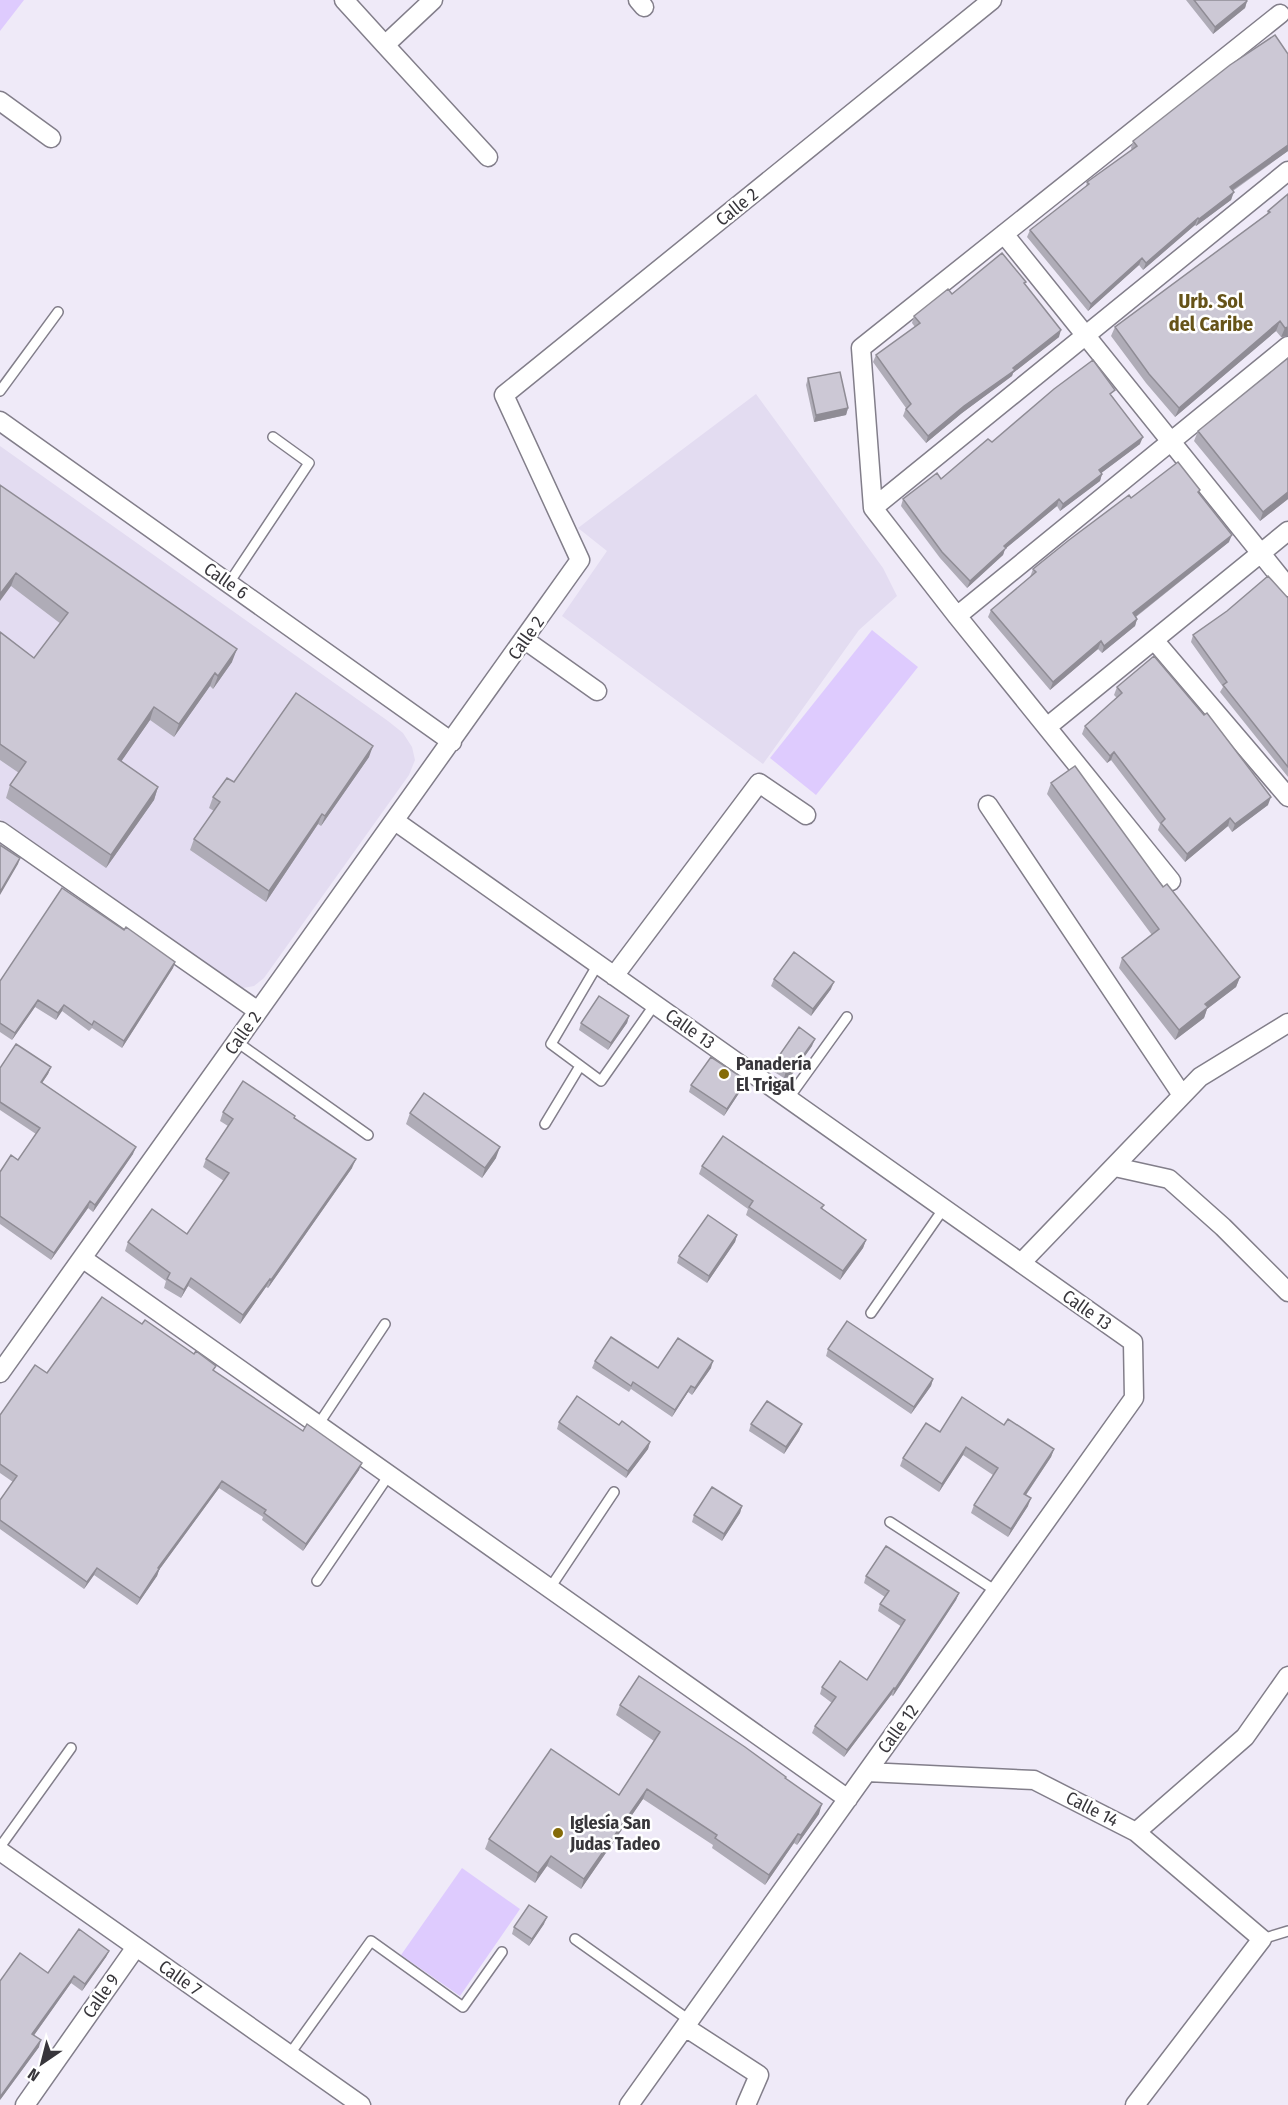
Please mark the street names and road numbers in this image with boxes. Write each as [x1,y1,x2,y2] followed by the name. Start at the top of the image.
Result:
[711,183,763,231] street label: Calle 2
[200,558,252,604] street label: Calle 6
[503,612,549,664] street label: Calle 2
[661,1004,719,1054] street label: Calle 13
[220,1007,266,1059] street label: Calle 2
[1058,1285,1116,1335] street label: Calle 13
[873,1700,923,1758] street label: Calle 12
[1062,1787,1122,1832] street label: Calle 14
[154,1955,206,2001] street label: Calle 7
[78,1970,124,2022] street label: Calle 9

